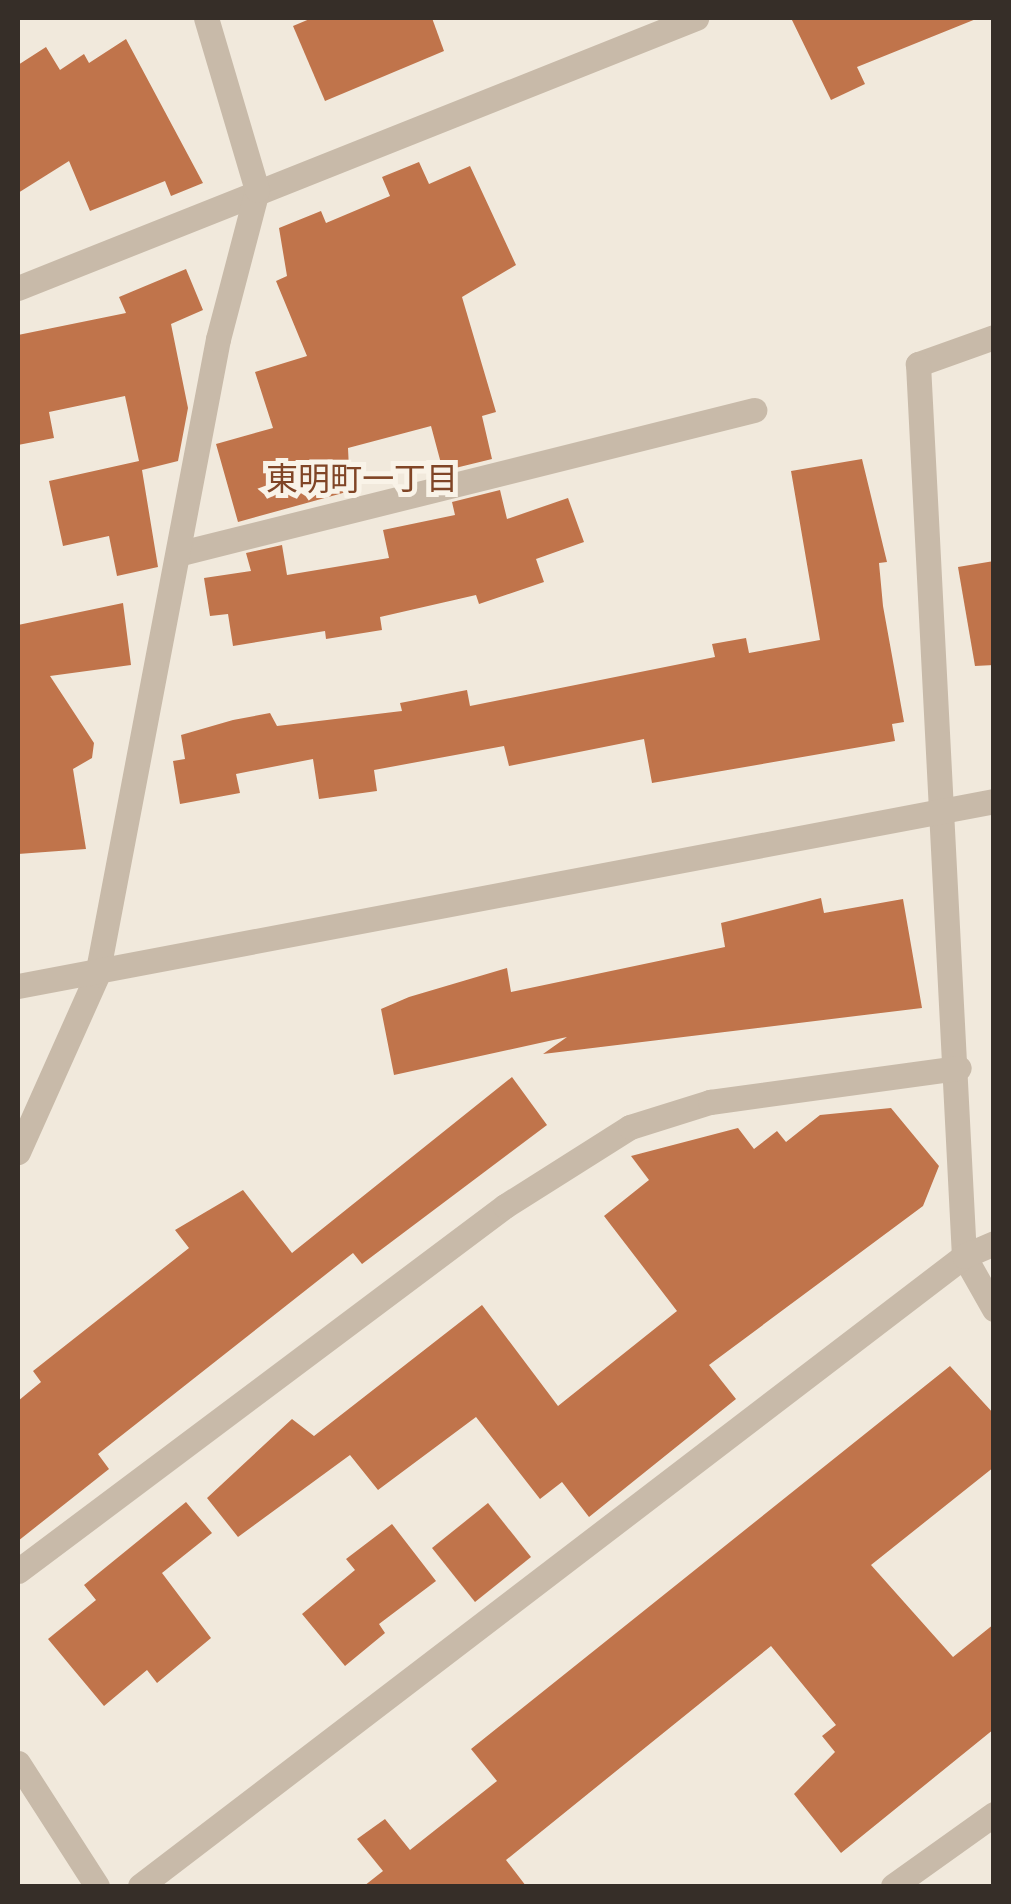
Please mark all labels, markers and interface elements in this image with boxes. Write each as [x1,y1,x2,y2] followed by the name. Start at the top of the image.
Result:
[266,459,458,497] district label: 東明町一丁目

